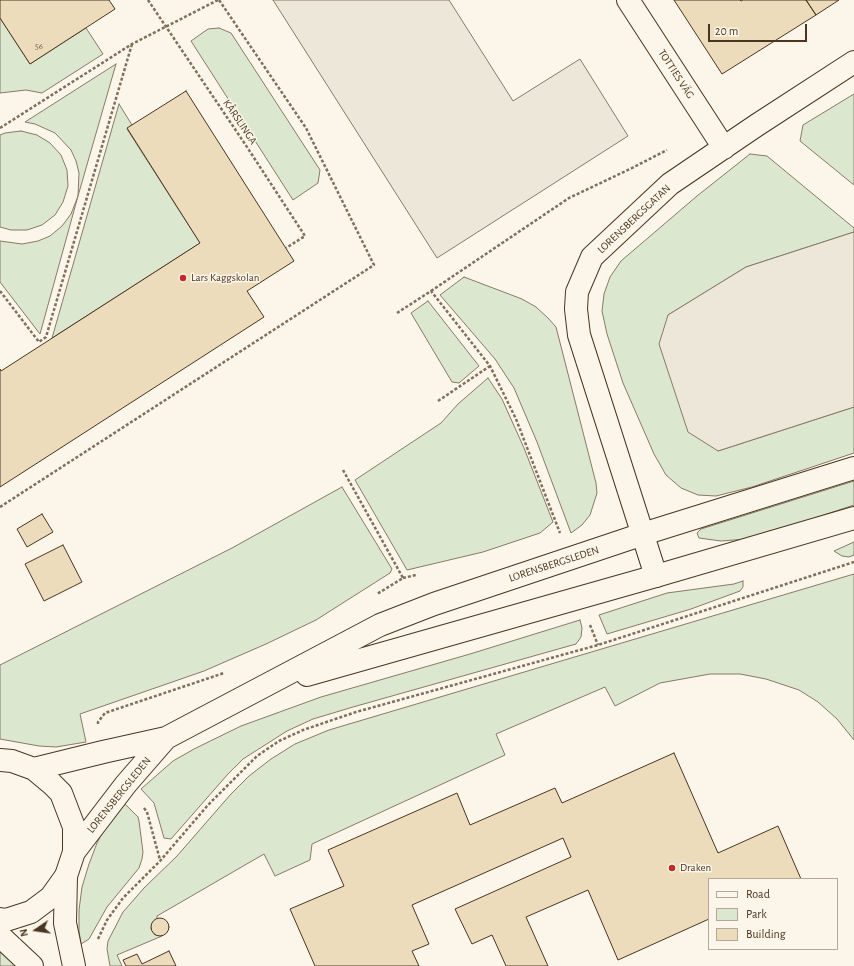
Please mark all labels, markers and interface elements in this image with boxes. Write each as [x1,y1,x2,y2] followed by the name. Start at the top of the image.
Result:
[710,16,809,42] scale bar
[715,25,738,37] text: 20 m
[35,41,43,51] house number: 56
[655,47,697,101] street label: TOTTIES VÄG
[220,97,260,147] street label: KÅRSLINGA
[595,182,673,256] street label: LORENSBERGSGATAN
[191,271,259,285] place label: Lars Kaggskolan
[178,273,188,283] marker: Lars Kaggskolan
[507,543,601,585] street label: LORENSBERGSLEDEN
[84,754,154,836] street label: LORENSBERGSLEDEN
[680,861,711,875] place label: Draken
[667,863,677,873] marker: Draken
[708,878,838,950] legend
[746,888,770,900] text: Road
[746,908,767,920] text: Park
[16,910,56,950] north arrow
[18,928,30,938] text: N
[746,928,786,940] text: Building

